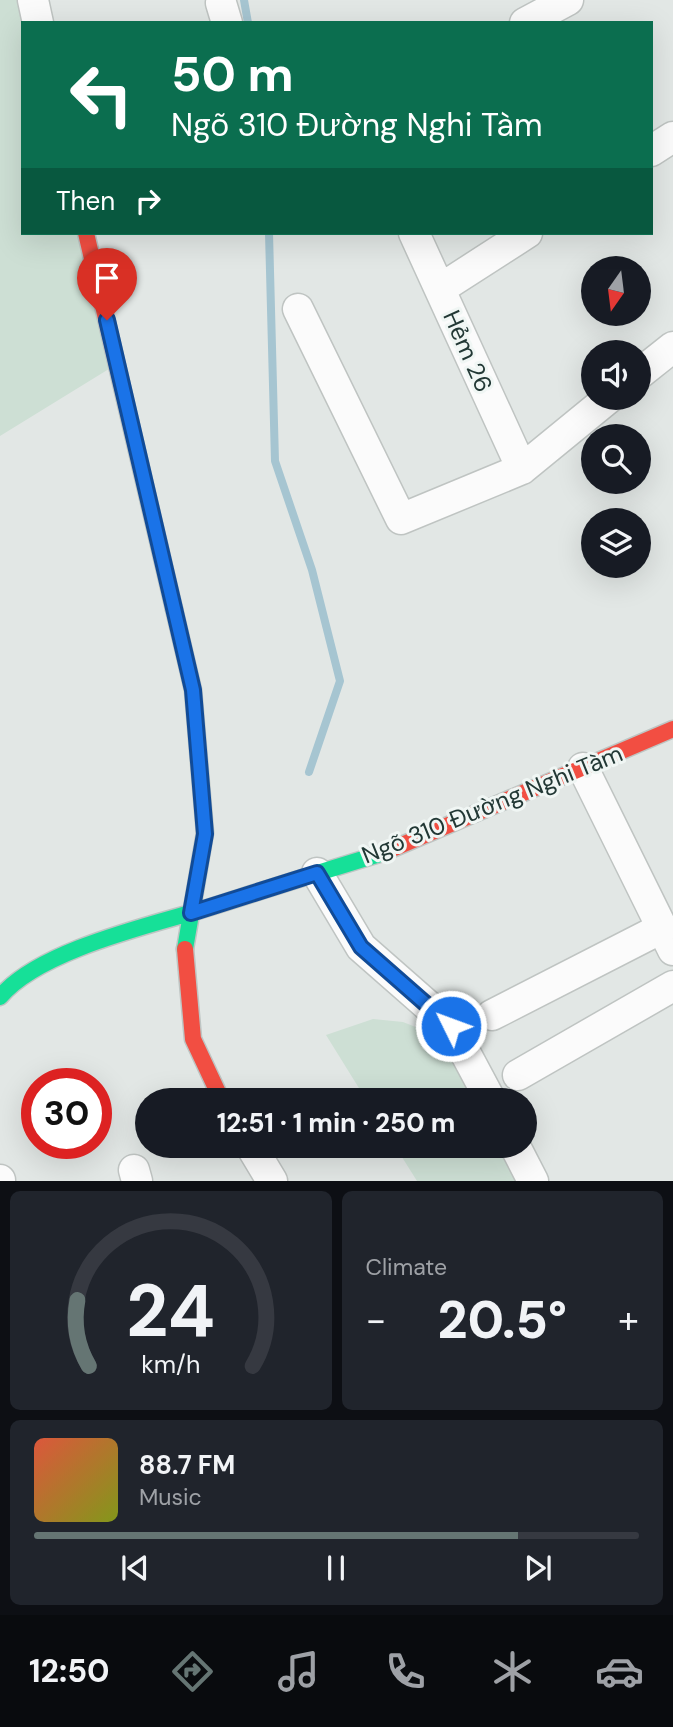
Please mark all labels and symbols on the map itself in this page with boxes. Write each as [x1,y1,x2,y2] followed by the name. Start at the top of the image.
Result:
[77,248,137,320] pin
[581,256,651,326] north arrow
[436,305,500,397] street label: Hẻm 26
[357,737,627,871] street label: Ngõ 310 Đường Nghi Tàm
[414,989,488,1063] position arrow
[21,1068,112,1159] speed limit sign: 30

